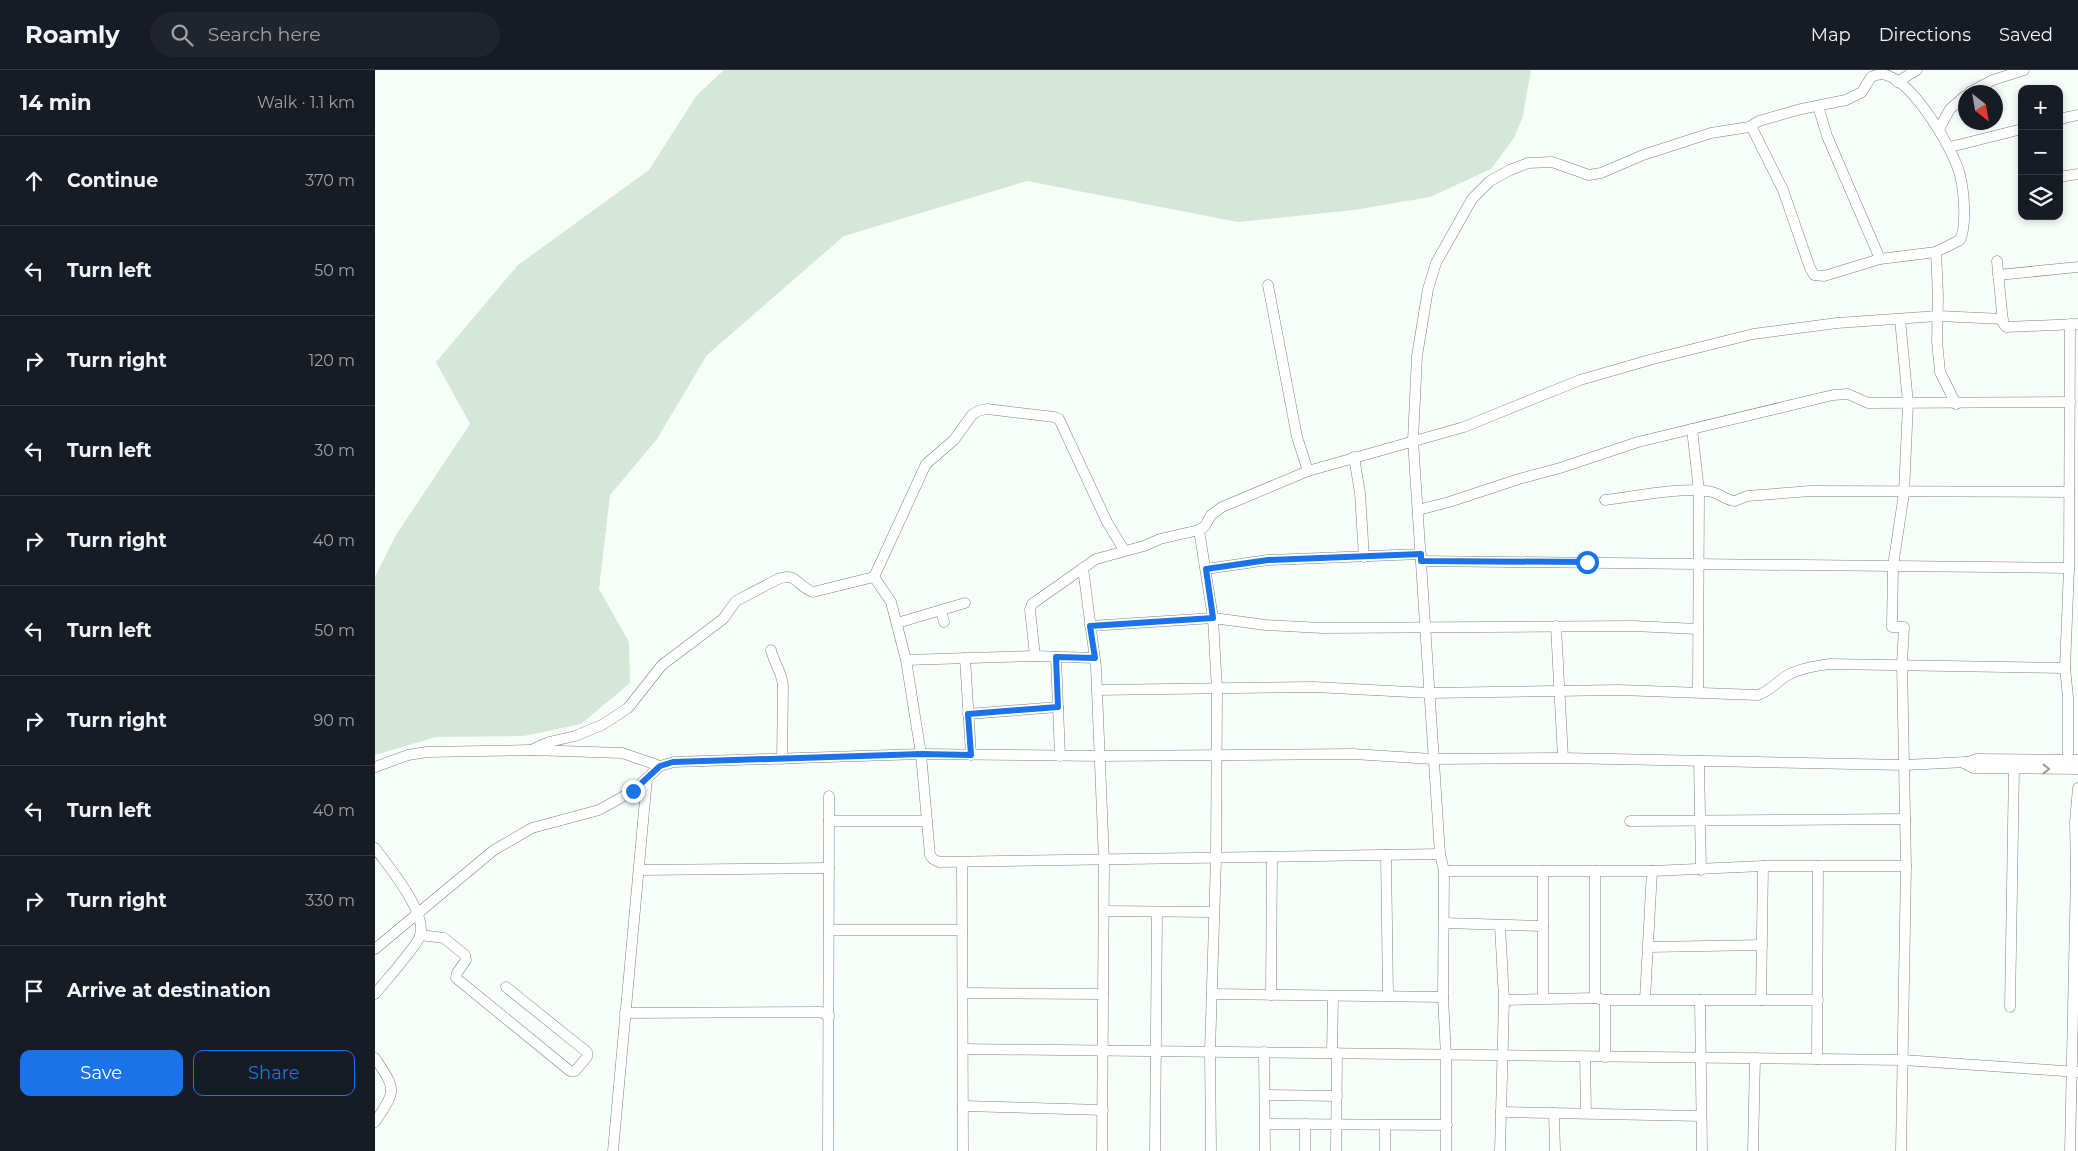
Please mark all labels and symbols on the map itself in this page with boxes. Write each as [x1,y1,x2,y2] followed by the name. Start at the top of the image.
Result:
[1958,85,2003,130] north arrow
[1576,551,1599,574] route start
[2043,764,2051,774] one-way arrow
[622,780,645,803] route end

